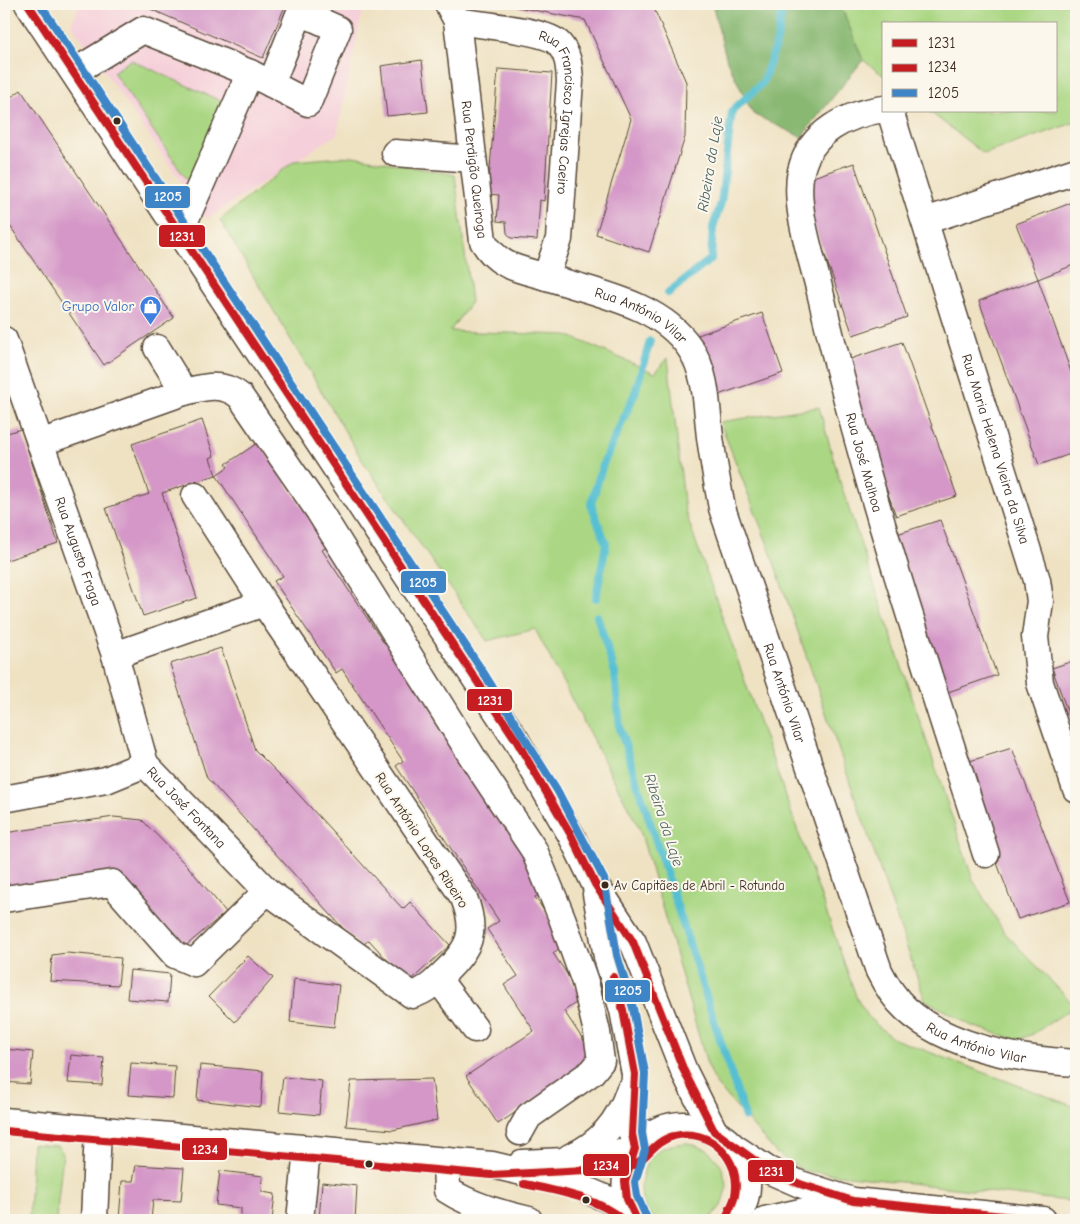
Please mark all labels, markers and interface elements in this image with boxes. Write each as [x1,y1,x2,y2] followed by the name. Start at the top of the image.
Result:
[882,22,1058,112] legend
[536,27,578,195] street label: Rua Francisco Igrejas Caeiro
[928,34,955,52] text: 1231
[928,58,957,76] text: 1234
[928,84,959,102] text: 1205
[457,100,491,240] street label: Rua Perdigão Queiroga
[694,114,727,213] water label: Ribeira da Laje
[112,116,122,126] unlabelled marker
[144,185,191,209] line badge: 1205
[154,188,182,205] text: 1205
[158,224,206,248] line badge: 1231
[170,228,194,245] text: 1231
[593,284,691,347] street label: Rua António Vilar
[138,294,162,325] shop icon: Grupo Valor
[62,298,134,315] place label: Grupo Valor
[958,352,1033,546] street label: Rua Maria Helena Vieira da Silva
[842,411,886,514] street label: Rua José Malhoa
[51,495,105,608] street label: Rua Augusto Fraga
[400,570,447,594] line badge: 1205
[409,574,437,591] text: 1205
[759,641,809,745] street label: Rua António Vilar
[466,688,513,712] line badge: 1231
[478,692,502,709] text: 1231
[143,763,229,852] street label: Rua José Fontana
[371,769,472,911] street label: Rua António Lopes Ribeiro
[640,771,688,869] water label: Ribeira da Laje
[614,878,785,893] place label: Av Capitães de Abril - Rotunda
[600,880,610,890] marker: Av Capitães de Abril - Rotunda
[604,979,651,1003] line badge: 1205
[614,982,642,999] text: 1205
[923,1019,1028,1067] street label: Rua António Vilar
[181,1137,228,1161] line badge: 1234
[192,1141,218,1158] text: 1234
[582,1153,630,1177] line badge: 1234
[593,1157,619,1174] text: 1234
[364,1159,374,1169] unlabelled marker
[747,1159,795,1183] line badge: 1231
[759,1163,783,1180] text: 1231
[581,1195,591,1205] unlabelled marker

